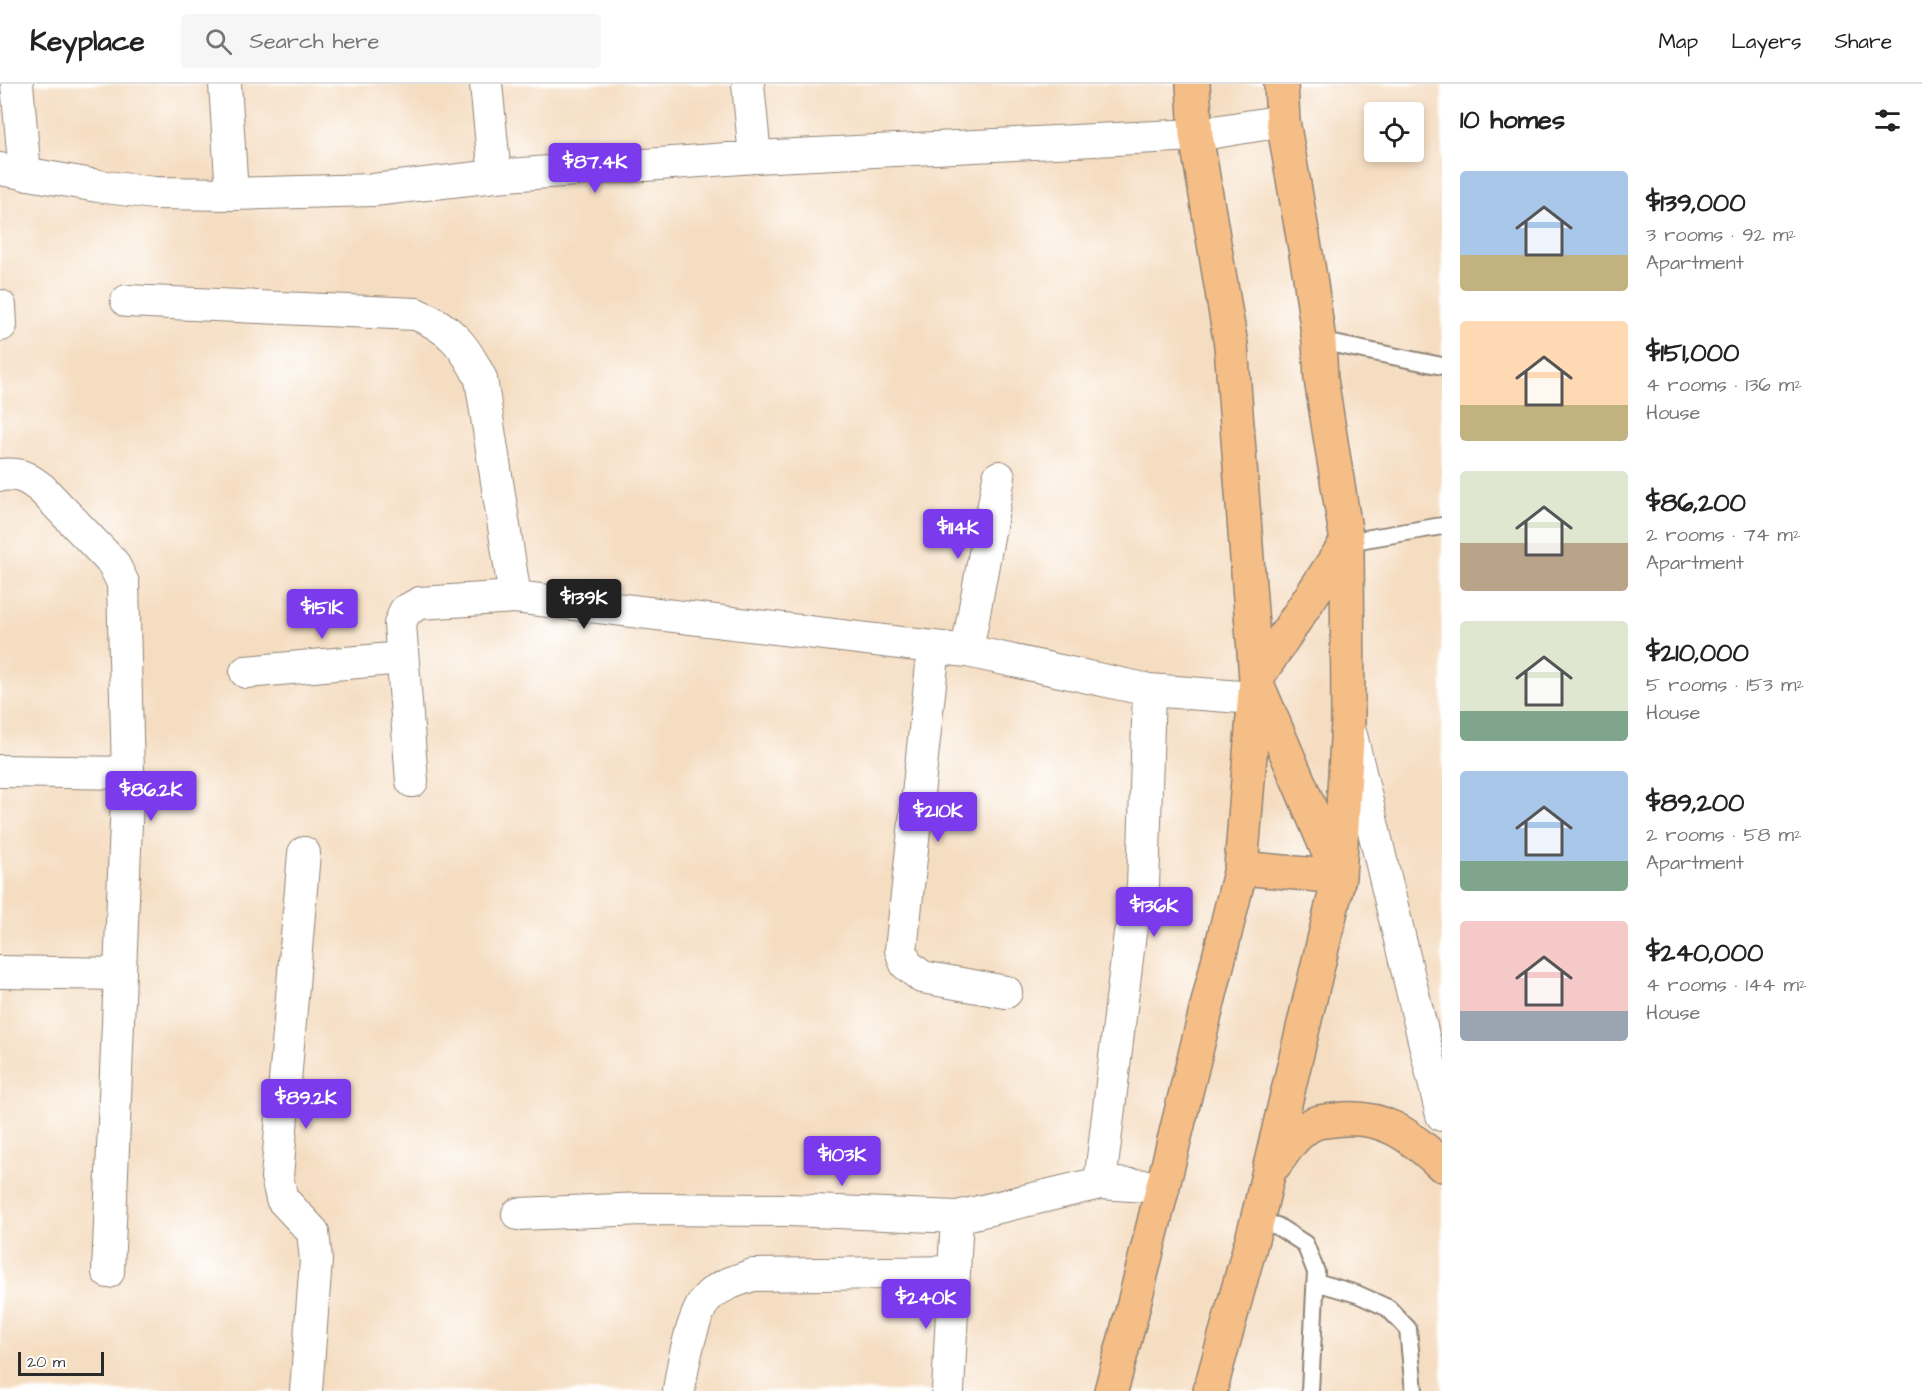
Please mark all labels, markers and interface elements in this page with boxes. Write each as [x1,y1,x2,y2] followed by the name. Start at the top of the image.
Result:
[181,14,601,68] search box
[30,22,145,61] text: Keyplace
[202,25,235,58] icon: search
[250,26,379,57] text: Search here
[1658,27,1698,56] text: Map
[1731,27,1801,56] text: Layers
[1834,27,1892,56] text: Share
[1364,102,1424,162] map controls
[1364,102,1424,162] button: locate
[1460,102,1565,138] text: 10 homes
[1871,104,1904,137] icon: filters
[546,143,644,194] pin: $87.4K
[563,148,627,176] text: $87.4K
[1646,185,1746,221] text: $139,000
[1508,195,1580,267] icon: home
[1646,221,1796,249] text: 3 rooms · 92 m²
[1646,249,1744,277] text: Apartment
[1646,335,1739,371] text: $151,000
[1508,345,1580,417] icon: home
[1646,371,1802,399] text: 4 rooms · 136 m²
[1646,399,1700,427] text: House
[1646,485,1746,521] text: $86,200
[1508,495,1580,567] icon: home
[916,509,1000,560] pin: $114K
[937,514,979,542] text: $114K
[1646,521,1800,549] text: 2 rooms · 74 m²
[1646,549,1744,577] text: Apartment
[542,579,626,630] pin: $139K
[560,584,608,612] text: $139K
[280,589,364,640] pin: $151K
[301,594,343,622] text: $151K
[1646,635,1749,671] text: $210,000
[1508,645,1580,717] icon: home
[1646,671,1804,699] text: 5 rooms · 153 m²
[1646,699,1700,727] text: House
[102,771,200,822] pin: $86.2K
[119,776,183,804] text: $86.2K
[1646,785,1744,821] text: $89,200
[896,792,980,843] pin: $210K
[1508,795,1580,867] icon: home
[913,797,963,825] text: $210K
[1646,821,1802,849] text: 2 rooms · 58 m²
[1646,849,1744,877] text: Apartment
[1112,887,1196,938] pin: $136K
[1130,892,1178,920] text: $136K
[1646,935,1763,971] text: $240,000
[1508,945,1580,1017] icon: home
[1646,971,1806,999] text: 4 rooms · 144 m²
[1646,999,1700,1027] text: House
[257,1079,355,1130] pin: $89.2K
[275,1084,337,1112] text: $89.2K
[800,1136,884,1187] pin: $103K
[818,1141,866,1169] text: $103K
[884,1279,968,1330] pin: $240K
[896,1284,956,1312] text: $240K
[18,1349,104,1376] scale bar
[27,1351,65,1373] text: 20 m

